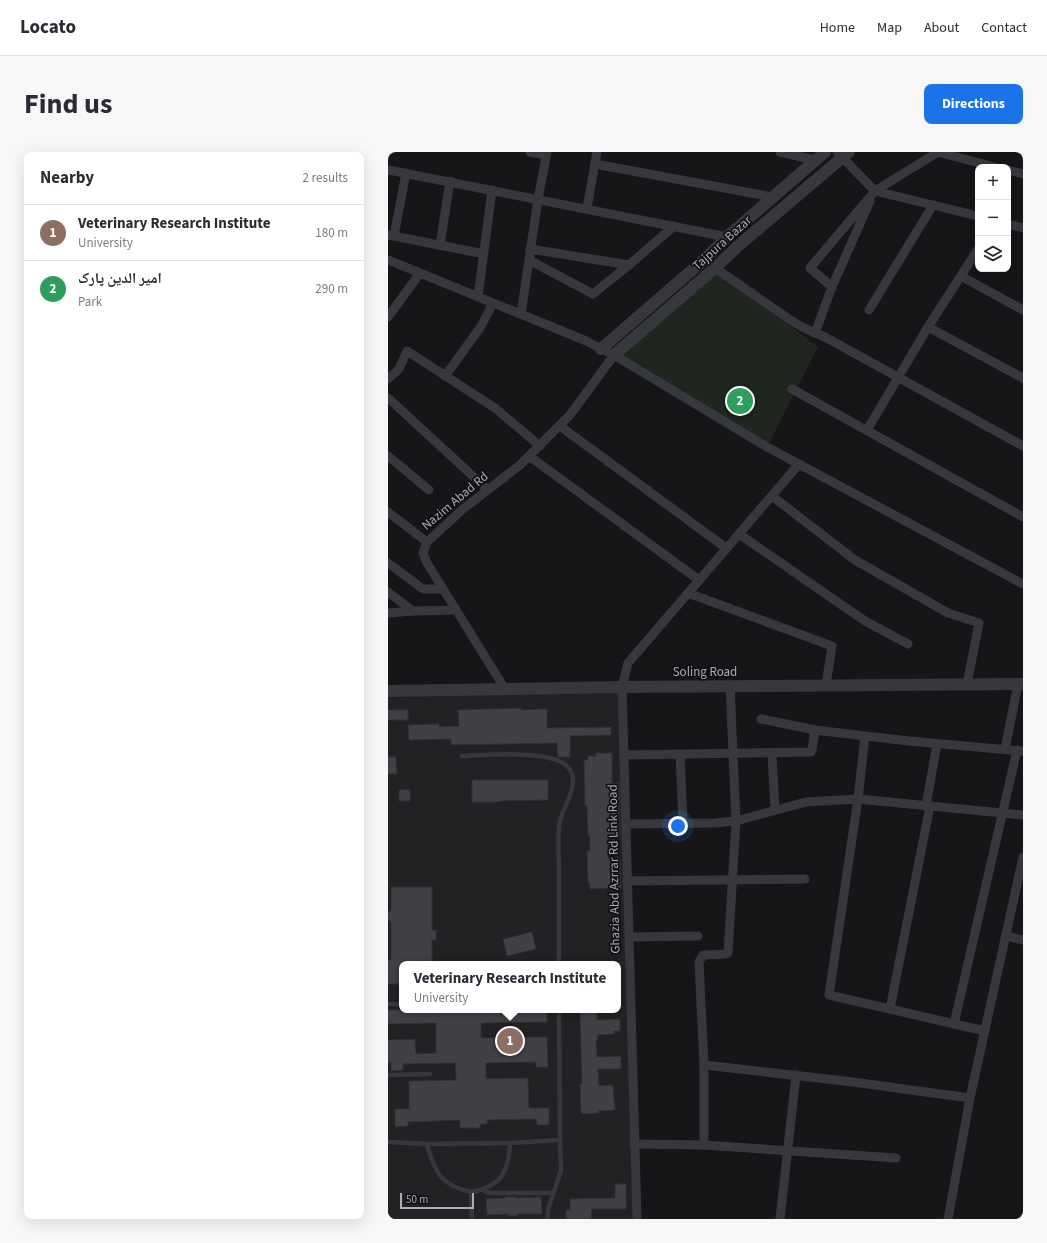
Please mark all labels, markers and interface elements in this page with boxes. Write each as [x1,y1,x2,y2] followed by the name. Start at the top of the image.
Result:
[20,14,76,41] text: Locato
[820,18,855,38] text: Home
[877,18,902,38] text: Map
[924,18,959,38] text: About
[981,18,1027,38] text: Contact
[24,84,112,124] text: Find us
[924,84,1023,124] button: Directions
[975,164,1011,272] map controls
[975,164,1011,200] button: +
[40,166,94,190] text: Nearby
[303,169,348,187] text: 2 results
[975,200,1011,236] button: −
[689,211,756,274] street label: Tajpura Bazar
[78,213,271,234] text: Veterinary Research Institute
[50,224,56,242] text: 1
[315,224,348,242] text: 180 m
[78,234,133,252] text: University
[975,236,1011,272] button: layers
[78,268,162,289] text: امیر الدین پارک
[50,280,56,298] text: 2
[315,280,348,298] text: 290 m
[78,293,102,311] text: Park
[727,386,753,416] pin: 2
[418,468,492,534] street label: Nazim Abad Rd
[673,663,737,681] street label: Soling Road
[604,784,624,954] street label: Ghazia Abd Azrrar Rd Link Road
[668,816,688,836] your location
[399,961,621,1013] popup
[414,968,606,989] text: Veterinary Research Institute
[414,989,468,1007] text: University
[497,1026,523,1056] pin: 1
[400,1191,474,1210] scale bar
[406,1192,428,1207] text: 50 m

